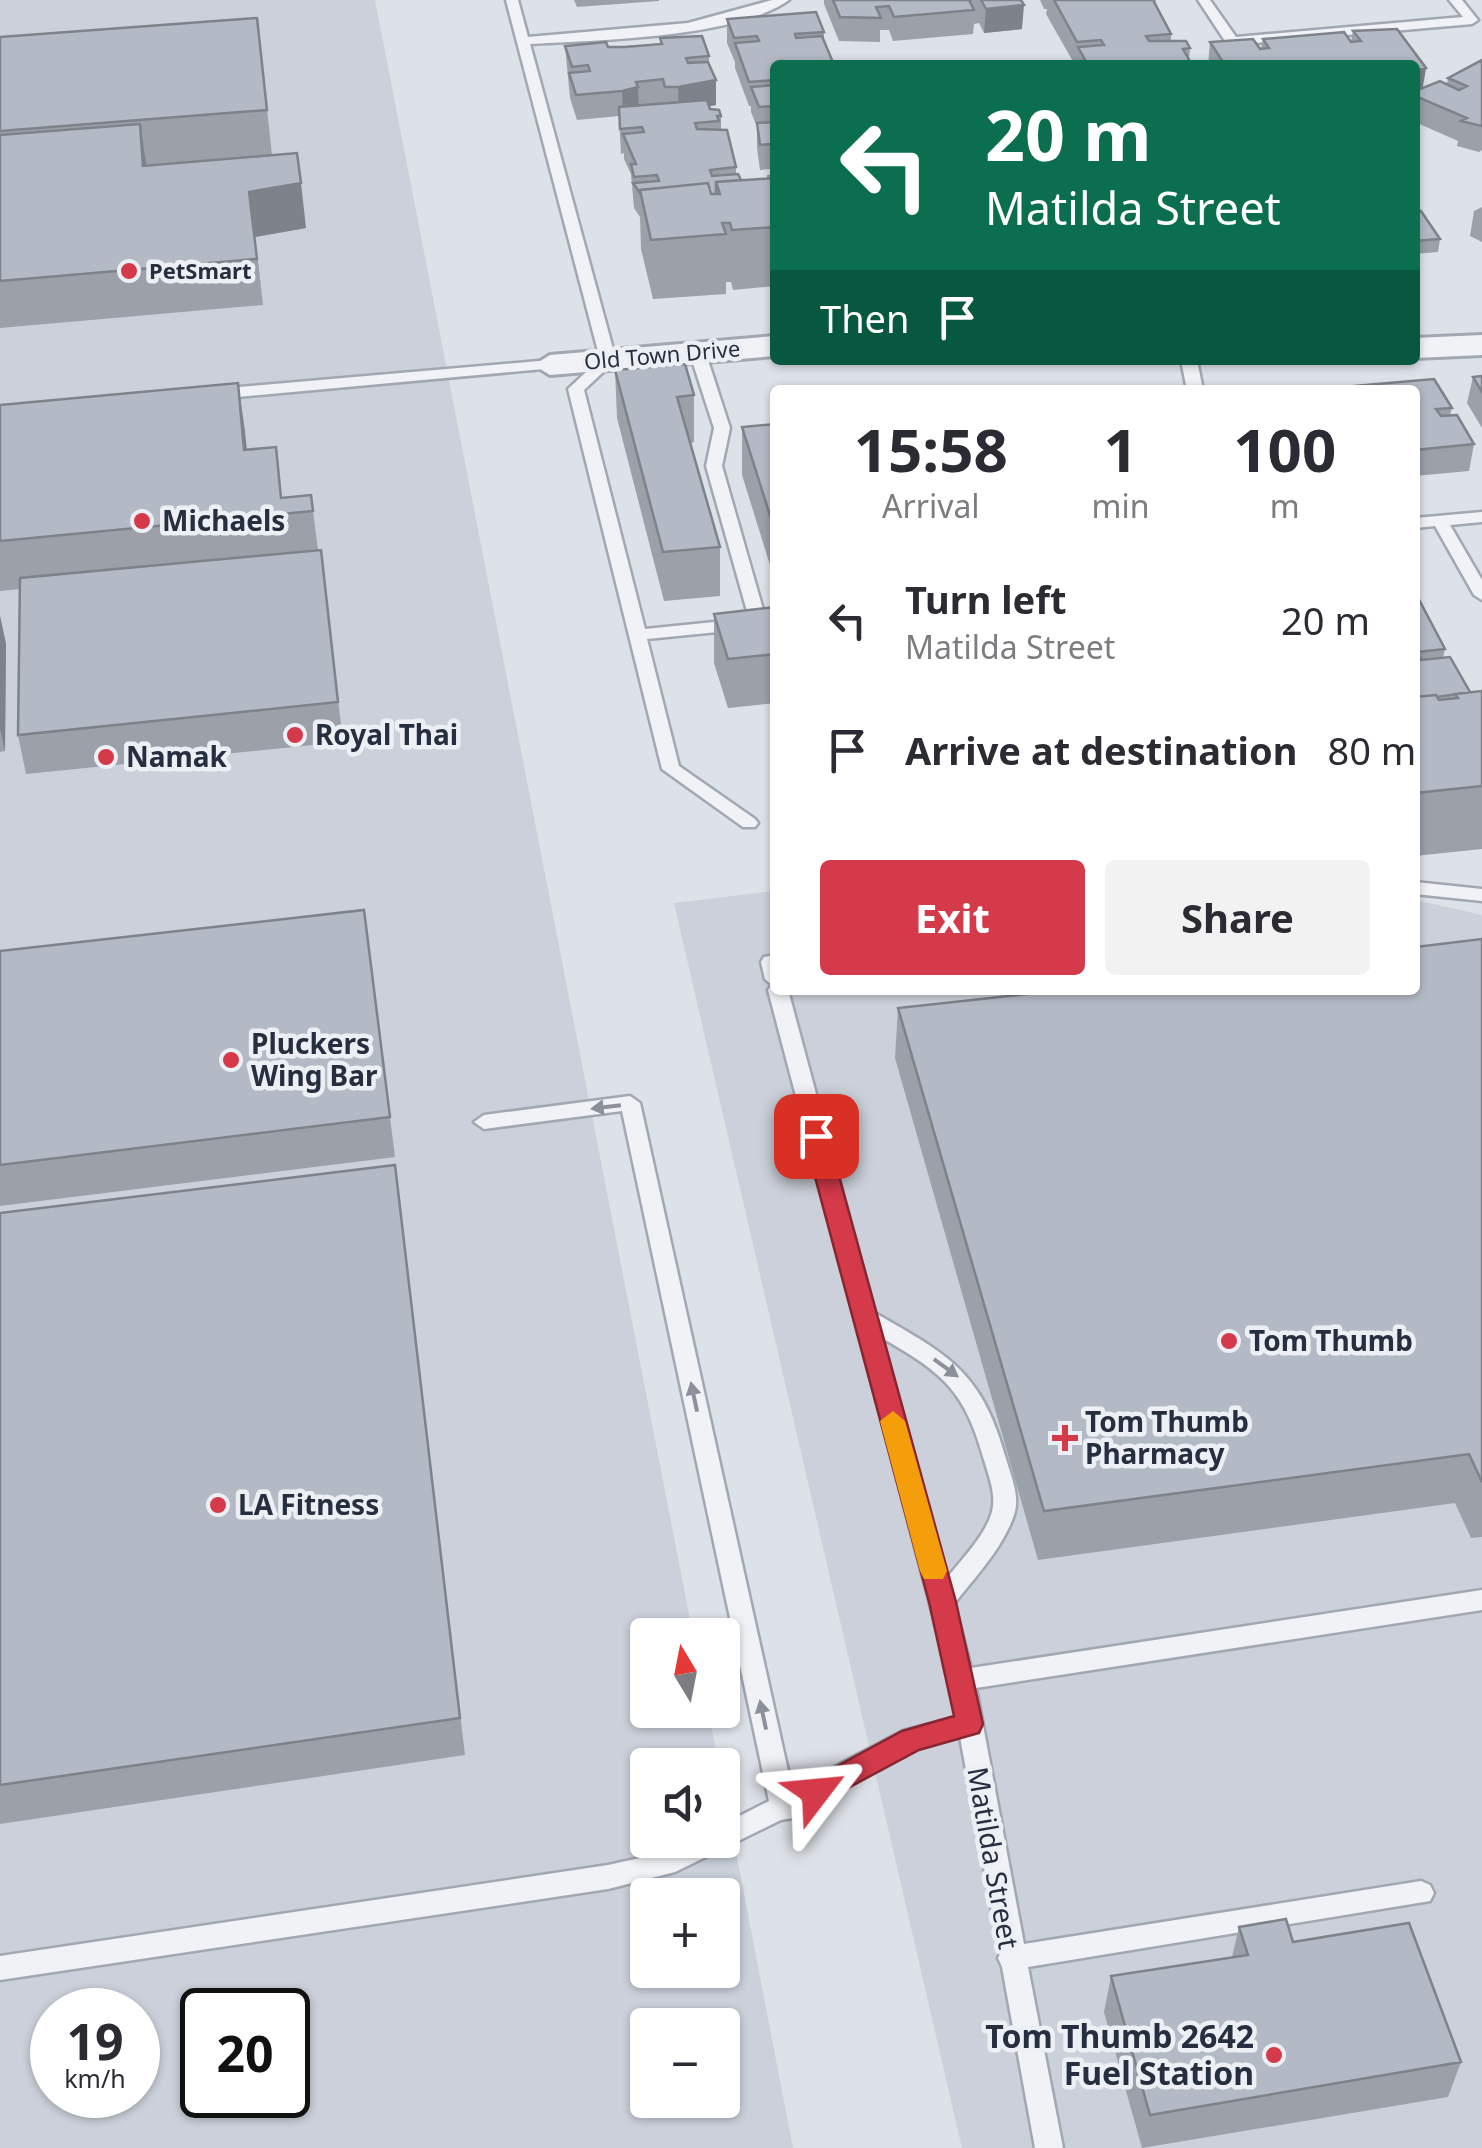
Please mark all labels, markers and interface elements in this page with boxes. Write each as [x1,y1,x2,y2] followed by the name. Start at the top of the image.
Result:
[985,86,1152,182] text: 20 m
[820,100,950,230] icon: left
[985,177,1281,238] text: Matilda Street
[149,255,251,285] place label: PetSmart
[118,260,140,282] marker: PetSmart
[930,290,985,345] icon: arrive
[820,292,910,344] text: Then
[583,332,741,376] street label: Old Town Drive
[854,408,1008,490] text: 15:58
[1103,408,1138,490] text: 1
[1233,408,1336,490] text: 100
[882,484,980,527] text: Arrival
[1092,484,1150,527] text: min
[1270,484,1300,527] text: m
[162,501,285,539] place label: Michaels
[131,510,153,532] marker: Michaels
[905,573,1067,625] text: Turn left
[820,593,875,648] icon: left
[1281,594,1370,646] text: 20 m
[905,625,1115,668] text: Matilda Street
[315,715,458,753] place label: Royal Thai
[820,723,875,778] icon: arrive
[284,724,306,746] marker: Royal Thai
[905,724,1297,776] text: Arrive at destination
[1327,724,1416,776] text: 80 m
[126,737,228,775] place label: Namak
[95,746,117,768] marker: Namak
[820,860,1085,975] button: Exit
[1105,860,1370,975] button: Share
[251,1024,378,1094] place label: Pluckers Wing Bar
[220,1049,242,1071] marker: Pluckers Wing Bar
[774,1094,859,1179] pin
[590,1099,621,1115] one-way arrow
[789,1109,844,1164] icon: arrive
[1249,1321,1413,1359] place label: Tom Thumb
[1218,1330,1240,1352] marker: Tom Thumb
[933,1358,959,1377] one-way arrow
[686,1381,701,1412] one-way arrow
[1085,1402,1249,1472] place label: Tom Thumb Pharmacy
[1054,1427,1076,1449] marker: Tom Thumb Pharmacy
[238,1485,379,1523] place label: LA Fitness
[207,1494,229,1516] marker: LA Fitness
[630,1618,740,1728] north arrow
[630,1618,740,2118] map controls
[755,1699,770,1730] one-way arrow
[764,1740,868,1844] position arrow
[630,1748,740,1858] button: sound
[959,1764,1029,1952] street label: Matilda Street
[630,1878,740,1988] button: +
[180,1988,310,2118] speed limit sign: 20
[66,2007,124,2075] text: 19
[630,2008,740,2118] button: −
[985,2014,1254,2094] place label: Tom Thumb 2642 Fuel Station
[1263,2044,1285,2066] marker: Tom Thumb 2642 Fuel Station
[64,2061,126,2095] text: km/h

